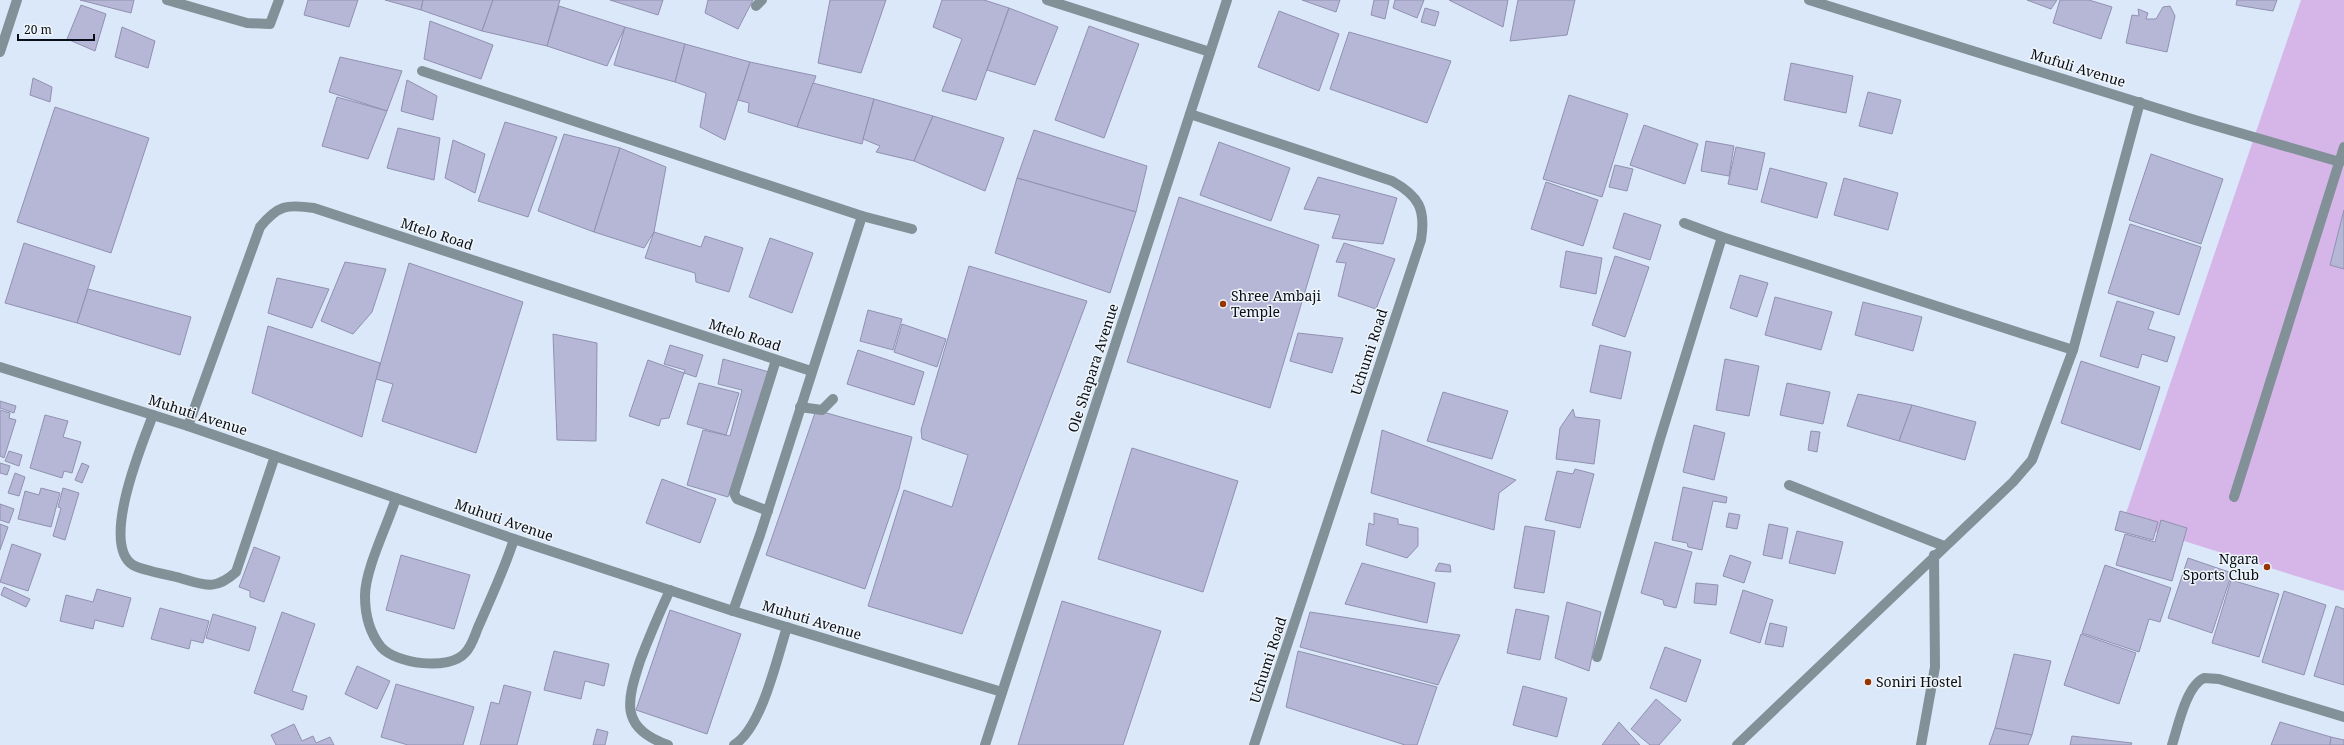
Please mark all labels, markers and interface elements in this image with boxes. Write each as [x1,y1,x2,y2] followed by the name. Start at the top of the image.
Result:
[18,16,94,42] scale bar
[24,21,52,38] text: 20 m
[2028,44,2128,91] street label: Mufuli Avenue
[398,213,476,254] street label: Mtelo Road
[1231,286,1321,321] place label: Shree Ambaji Temple
[1218,299,1228,309] marker: Shree Ambaji Temple
[1063,301,1122,435] street label: Ole Shapara Avenue
[1346,306,1392,397] street label: Uchumi Road
[706,314,784,355] street label: Mtelo Road
[146,390,250,439] street label: Muhuti Avenue
[452,494,556,545] street label: Muhuti Avenue
[2183,549,2259,584] place label: Ngara Sports Club
[2262,562,2272,572] marker: Ngara Sports Club
[760,595,864,644] street label: Muhuti Avenue
[1245,614,1291,705] street label: Uchumi Road
[1876,672,1963,691] place label: Soniri Hostel
[1863,677,1873,687] marker: Soniri Hostel

